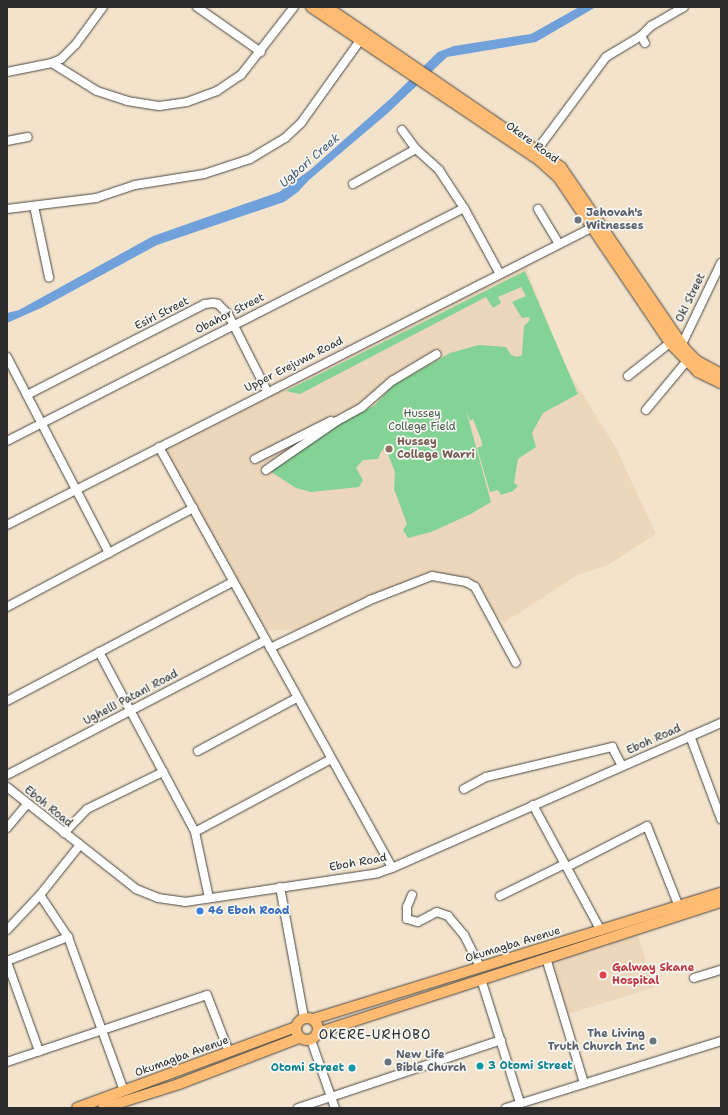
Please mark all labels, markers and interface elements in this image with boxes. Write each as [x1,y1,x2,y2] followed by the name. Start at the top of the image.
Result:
[503,119,561,167] street label: Okere Road
[277,131,343,191] water label: Ugbori Creek
[586,207,643,233] place label: Jehovah's Witnesses
[573,215,583,225] marker: Jehovah's Witnesses
[673,271,709,325] street label: Oki Street
[193,291,267,337] street label: Obahor Street
[133,295,191,333] street label: Esiri Street
[243,334,345,396] street label: Upper Erejuwa Road
[388,408,456,434] park label: Hussey College Field
[397,436,475,462] place label: Hussey College Warri
[384,444,394,454] marker: Hussey College Warri
[81,667,181,729] street label: Ughelli Patani Road
[625,722,683,758] street label: Eboh Road
[21,784,75,830] street label: Eboh Road
[328,851,388,875] street label: Eboh Road
[208,904,290,918] place label: 46 Eboh Road
[195,906,205,916] marker: 46 Eboh Road
[464,924,562,966] street label: Okumagba Avenue
[612,962,694,988] place label: Galway Skane Hospital
[597,969,609,981] marker: Galway Skane Hospital
[319,1027,431,1043] district label: OKERE-URHOBO
[548,1028,645,1054] place label: The Living Truth Church Inc
[133,1034,231,1080] street label: Okumagba Avenue
[648,1036,658,1046] marker: The Living Truth Church Inc
[396,1049,466,1075] place label: New Life Bible Church
[383,1057,393,1067] marker: New Life Bible Church
[488,1059,573,1073] place label: 3 Otomi Street
[271,1061,344,1075] place label: Otomi Street
[475,1061,485,1071] marker: 3 Otomi Street
[347,1063,357,1073] marker: Otomi Street

